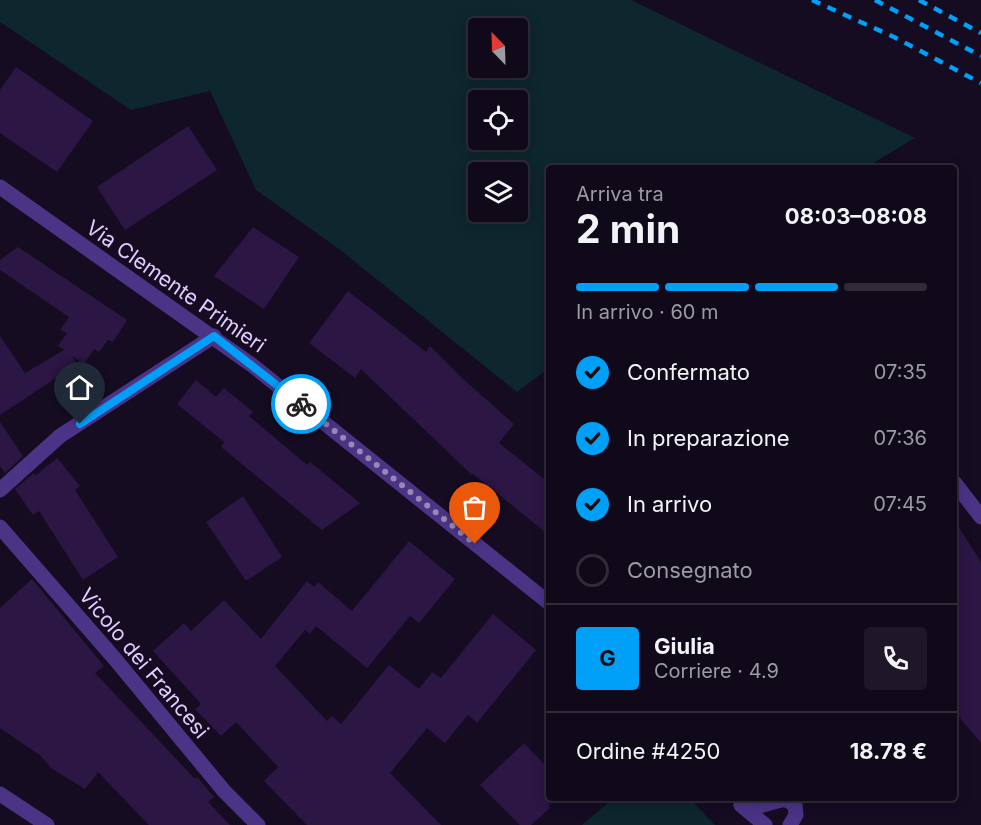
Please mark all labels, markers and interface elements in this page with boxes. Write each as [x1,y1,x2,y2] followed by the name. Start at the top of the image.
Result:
[468,18,528,78] north arrow
[468,18,528,222] map controls
[468,90,528,150] button: locate
[468,162,528,222] button: layers
[576,182,664,206] text: Arriva tra
[785,203,927,229] text: 08:03–08:08
[576,205,680,252] text: 2 min
[81,215,271,357] street label: Via Clemente Primieri
[576,300,719,324] text: In arrivo · 60 m
[576,356,609,389] icon: check
[627,359,750,385] text: Confermato
[874,360,927,384] text: 07:35
[54,362,105,424] pin
[63,371,96,404] icon: home
[271,374,331,434] courier
[285,388,318,421] icon: bike
[576,422,609,455] icon: check
[627,425,789,451] text: In preparazione
[874,426,927,450] text: 07:36
[449,482,500,544] pin
[576,488,609,521] icon: check
[458,491,491,524] icon: bag
[627,491,712,517] text: In arrivo
[873,492,927,516] text: 07:45
[627,557,753,583] text: Consegnato
[74,583,214,743] street label: Vicolo dei Francesi
[864,627,927,690] button: phone
[654,633,715,659] text: Giulia
[599,645,616,671] text: G
[654,659,779,683] text: Corriere · 4.9
[576,738,720,764] text: Ordine #4250
[850,738,927,764] text: 18.78 €

